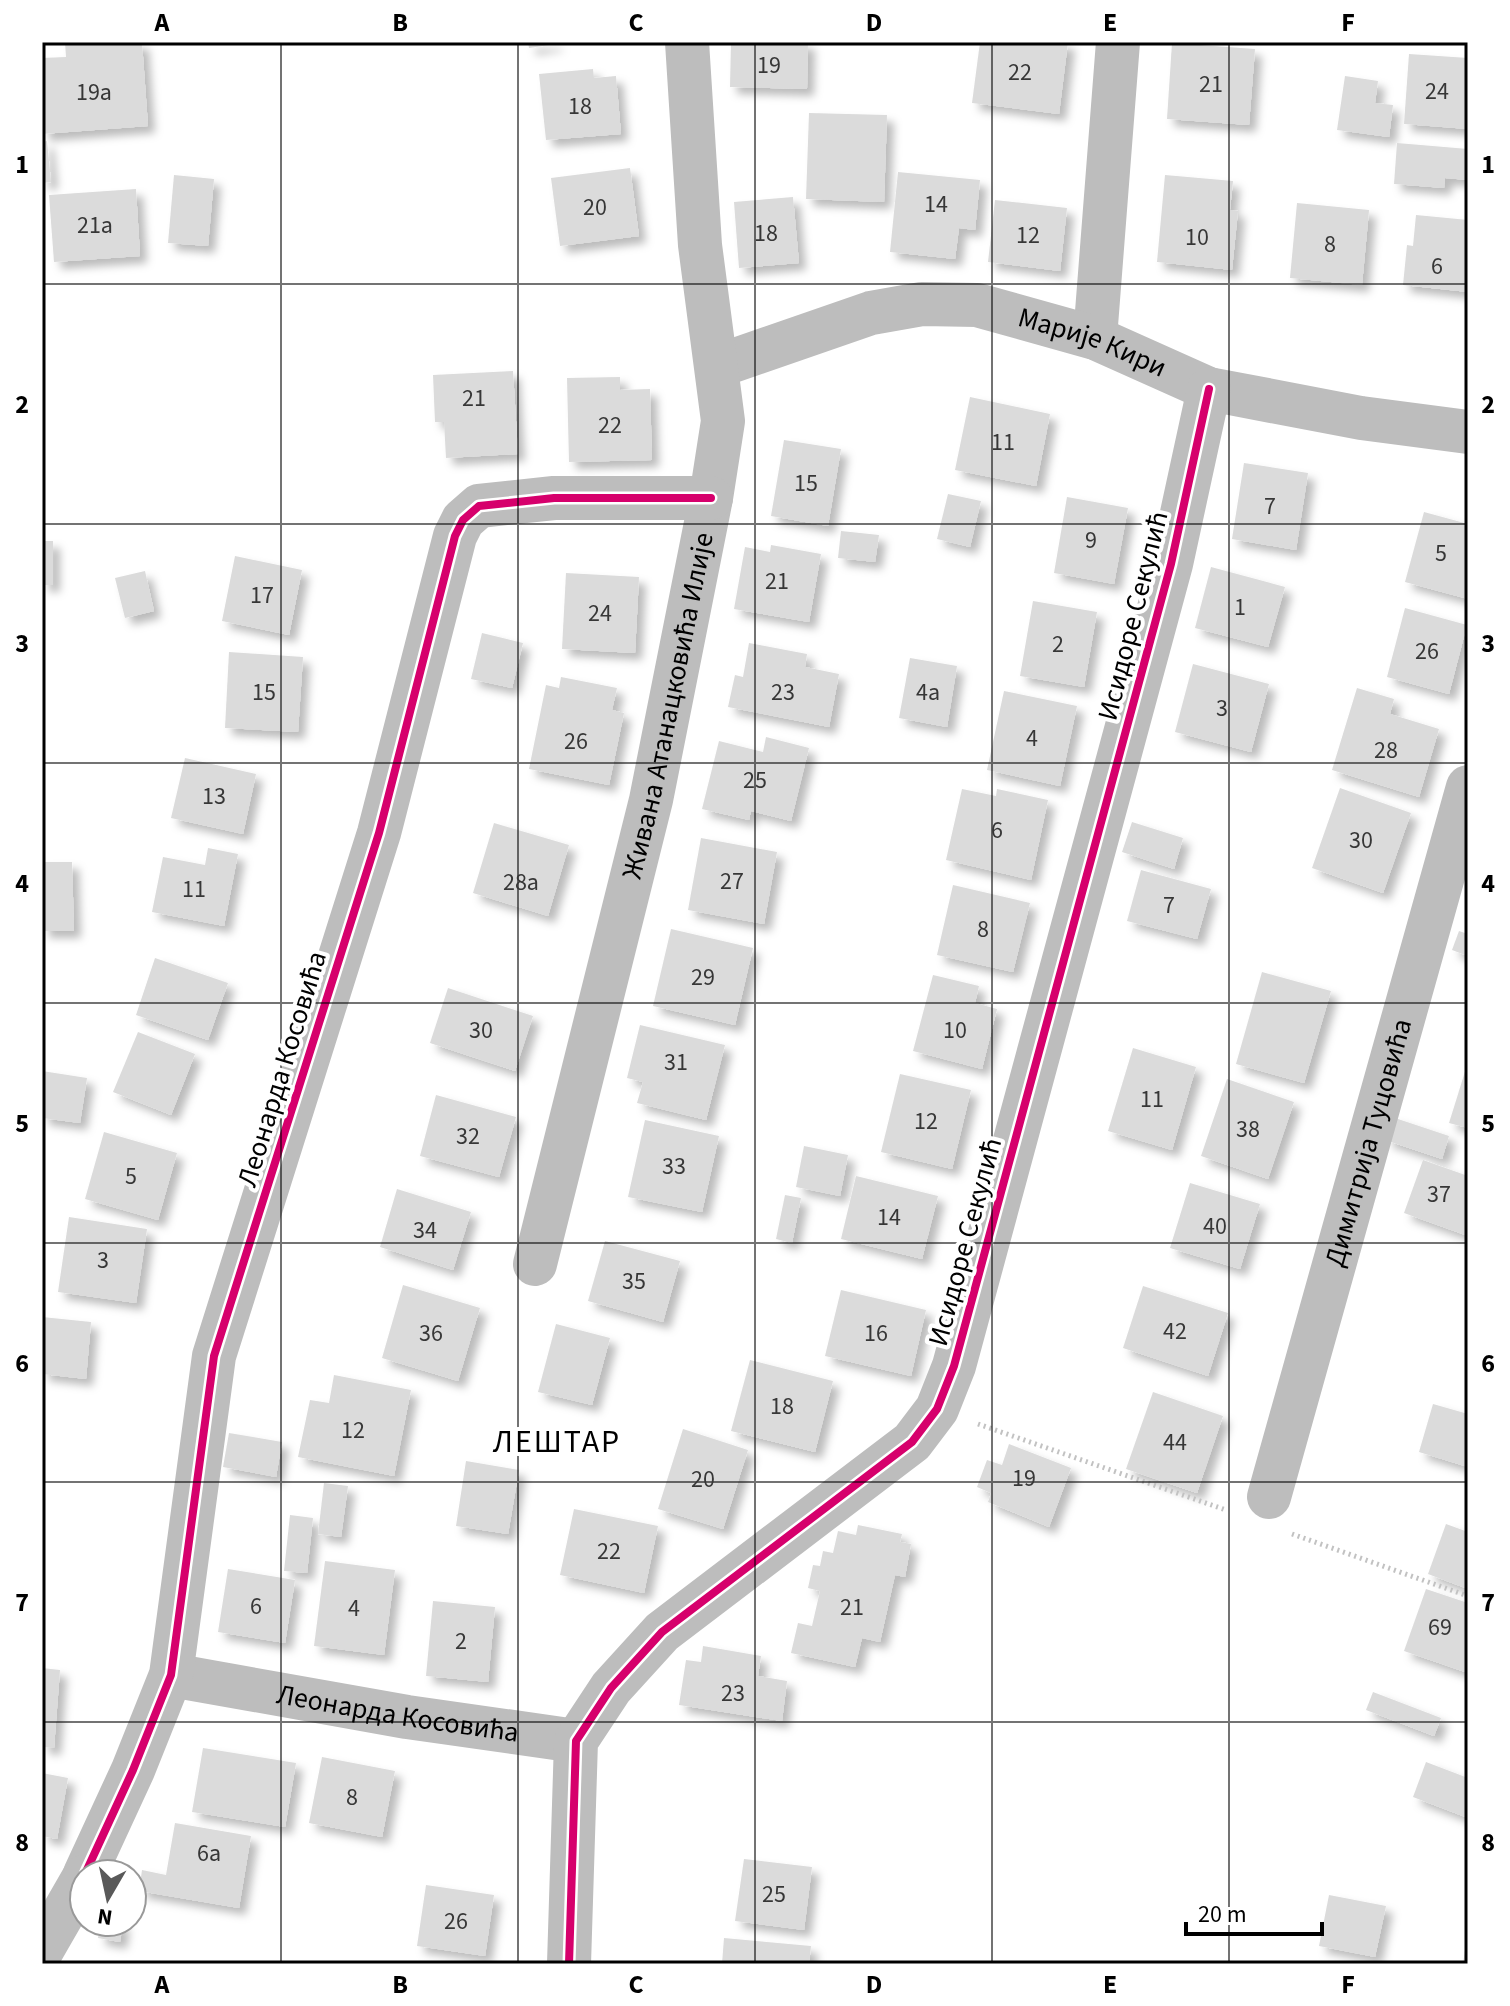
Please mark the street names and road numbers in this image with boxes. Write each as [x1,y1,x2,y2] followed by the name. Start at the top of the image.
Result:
[1013,297,1173,388] street label: Марије Кири
[1088,507,1178,725] street label: Исидоре Секулић
[612,529,724,883] street label: Живана Атанацковића Илије
[227,946,337,1192] street label: Леонарда Косовића
[1315,1014,1422,1271] street label: Димитрија Туцовића
[918,1133,1012,1351] street label: Исидоре Секулић
[273,1674,521,1753] street label: Леонарда Косовића

